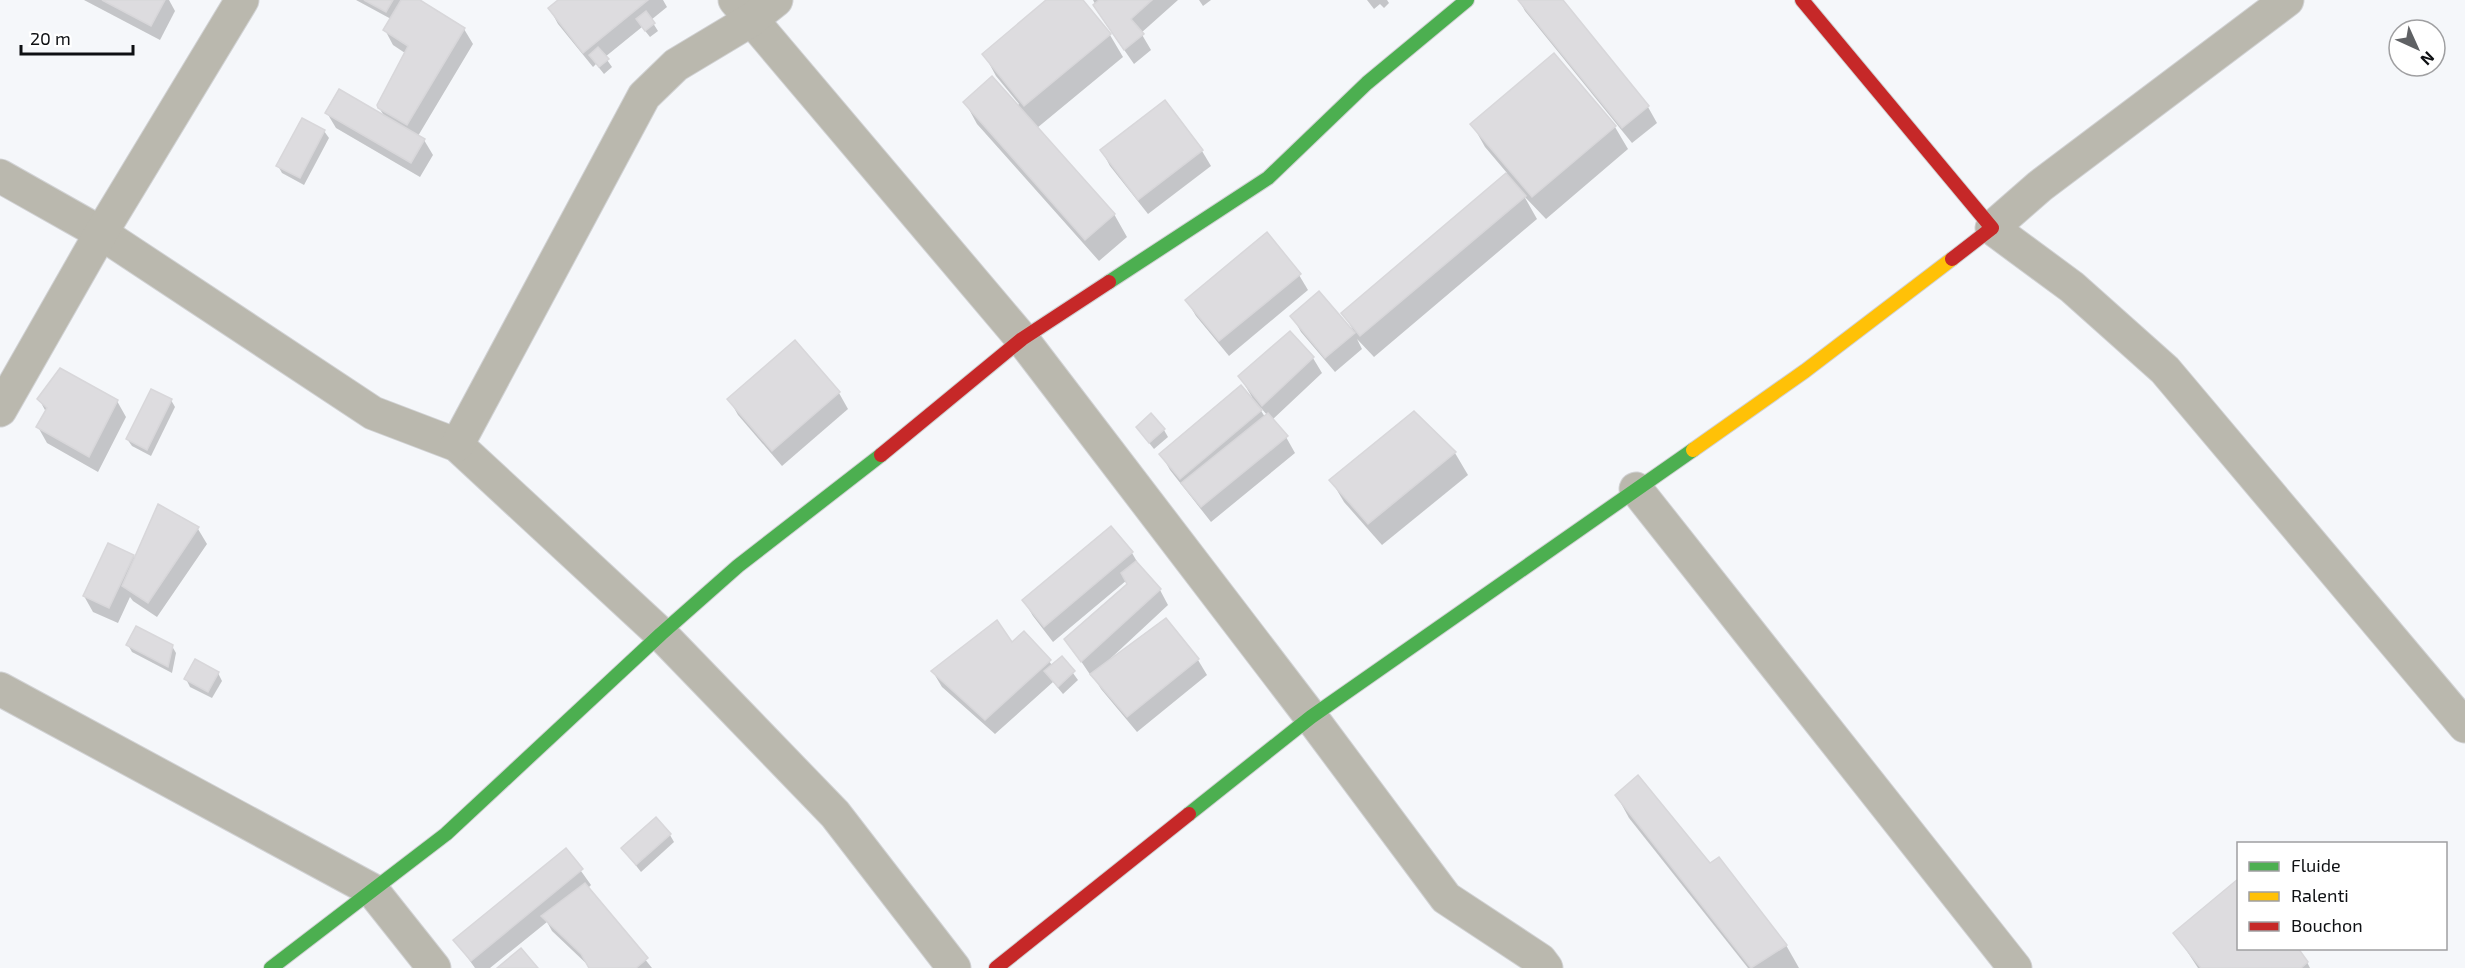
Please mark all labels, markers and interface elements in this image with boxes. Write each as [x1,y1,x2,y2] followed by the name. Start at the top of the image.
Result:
[21,18,134,56] scale bar
[2387,18,2447,78] north arrow
[30,27,71,49] text: 20 m
[2417,48,2439,70] text: N
[2237,842,2447,950] legend
[2291,854,2341,876] text: Fluide
[2291,884,2349,906] text: Ralenti
[2291,914,2363,936] text: Bouchon

